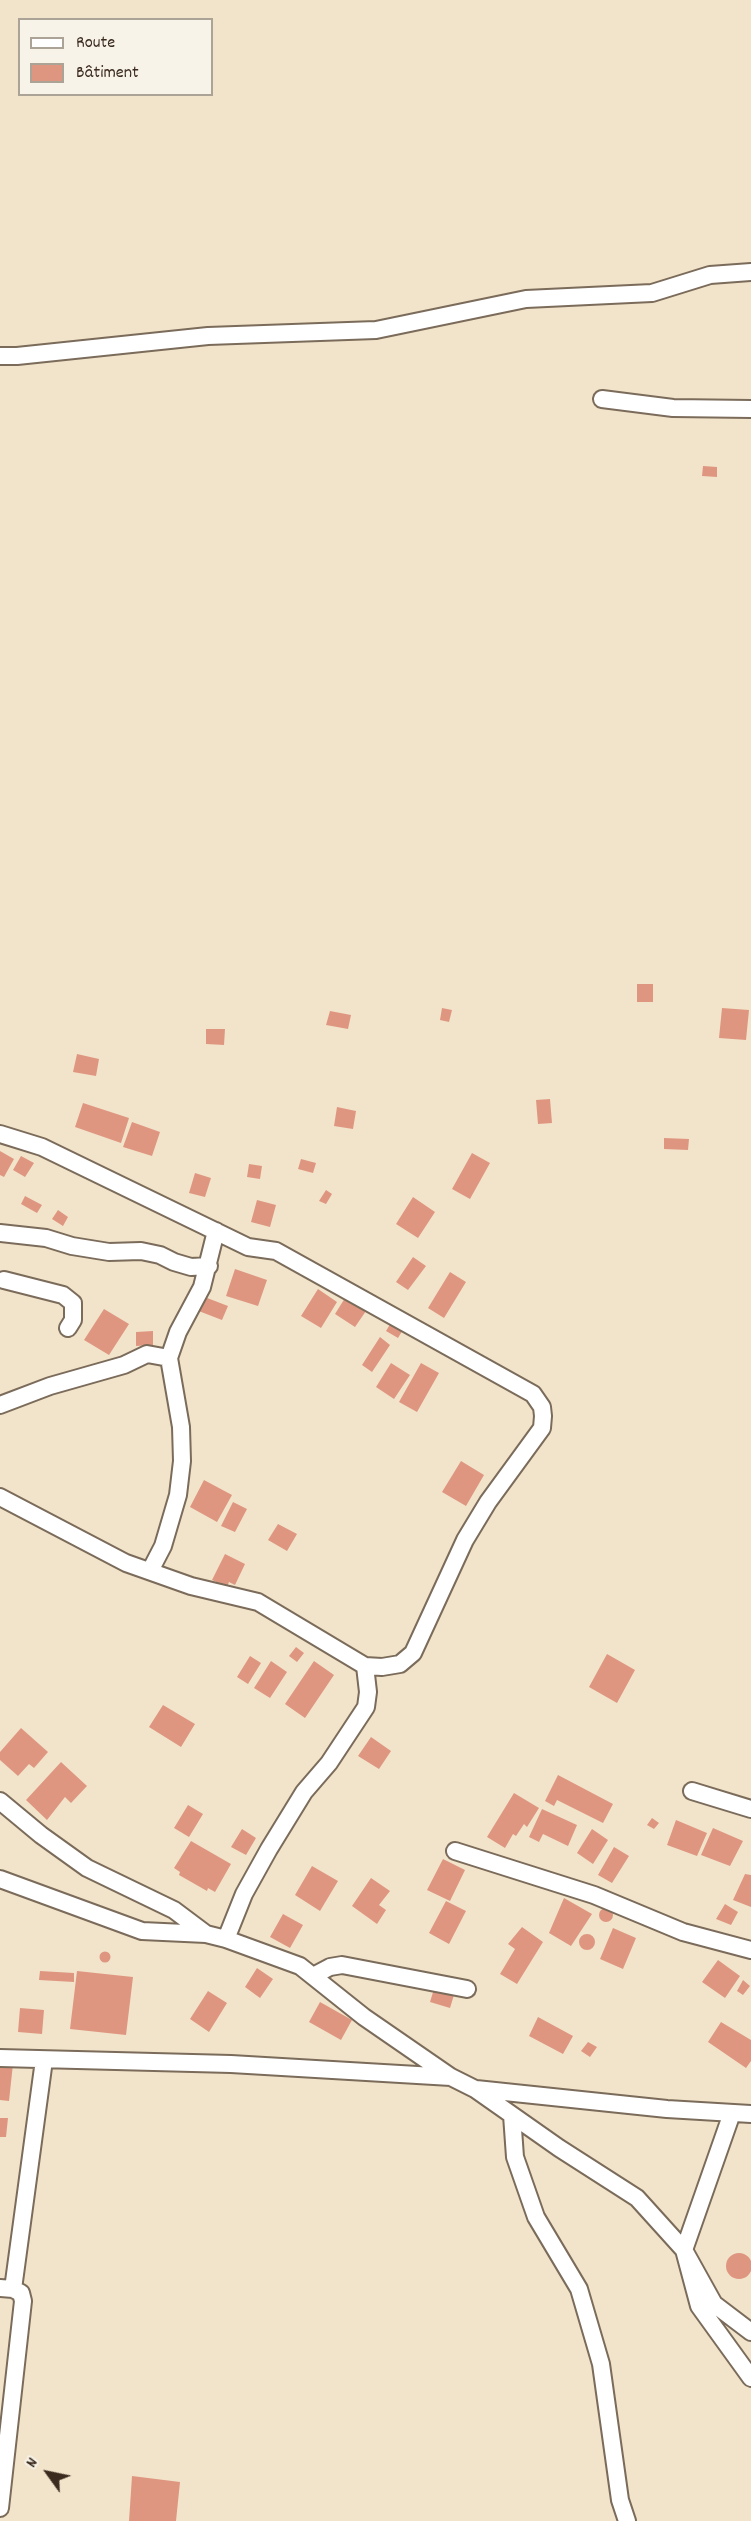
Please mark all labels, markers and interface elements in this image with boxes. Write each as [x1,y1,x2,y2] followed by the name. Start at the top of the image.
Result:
[18,18,213,96] legend
[76,31,115,56] text: Route
[76,61,139,86] text: Bâtiment
[18,2443,78,2503] north arrow
[21,2453,44,2473] text: N

